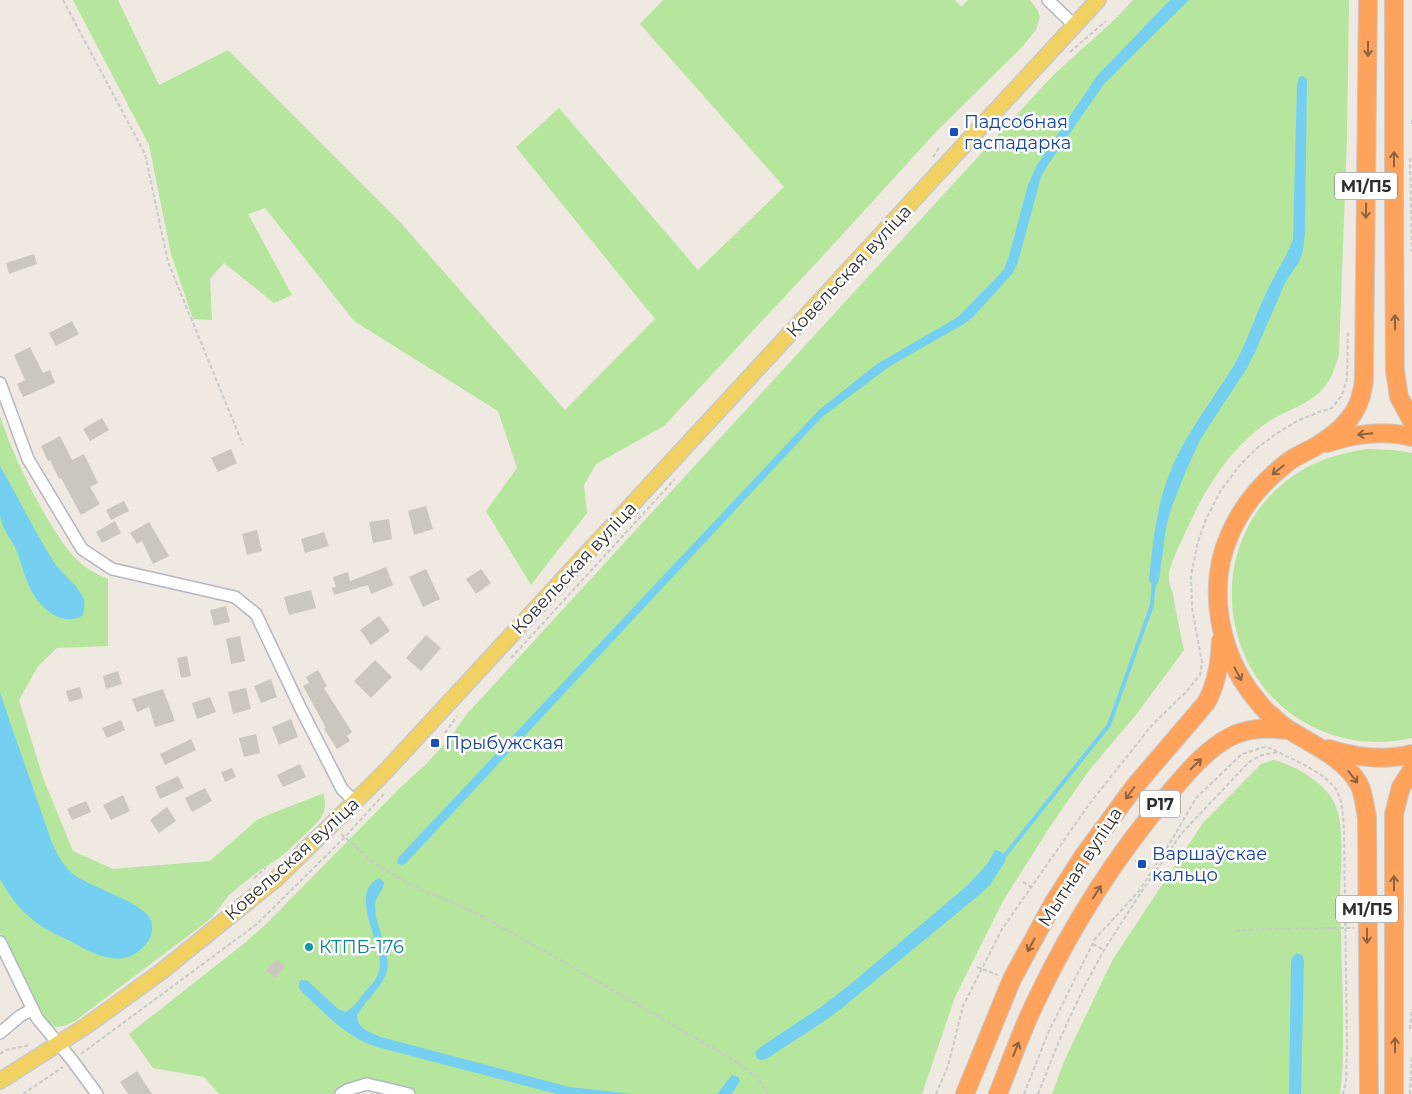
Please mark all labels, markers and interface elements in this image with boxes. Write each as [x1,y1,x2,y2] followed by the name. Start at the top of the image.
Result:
[1363,40,1372,56] one-way arrow
[964,111,1071,154] place label: Падсобная гаспадарка
[948,126,960,138] marker: Падсобная гаспадарка
[1389,152,1399,168] one-way arrow
[1335,172,1397,200] road number: М1/П5
[782,200,916,342] street label: Ковельская вуліца
[1361,202,1371,219] one-way arrow
[1390,314,1400,330] one-way arrow
[1357,429,1373,439] one-way arrow
[1272,465,1285,476] one-way arrow
[507,497,641,639] street label: Ковельская вуліца
[1234,666,1244,680] one-way arrow
[445,732,564,754] place label: Прыбужская
[429,737,441,749] marker: Прыбужская
[1190,758,1203,770] one-way arrow
[1348,770,1359,783] one-way arrow
[1125,786,1136,799] one-way arrow
[1140,791,1180,818] road number: Р17
[220,793,364,925] street label: Ковельская вуліца
[1033,803,1127,931] street label: Мытная вуліца
[1152,843,1267,886] place label: Варшаўскае кальцо
[1136,858,1148,870] marker: Варшаўскае кальцо
[1389,875,1399,892] one-way arrow
[1093,886,1103,900] one-way arrow
[1336,896,1398,922] road number: М1/П5
[1362,928,1372,944] one-way arrow
[319,936,404,958] place label: КТПБ-176
[1026,937,1036,952] one-way arrow
[303,941,315,953] marker: КТПБ-176
[1390,1038,1400,1054] one-way arrow
[1012,1042,1022,1057] one-way arrow

